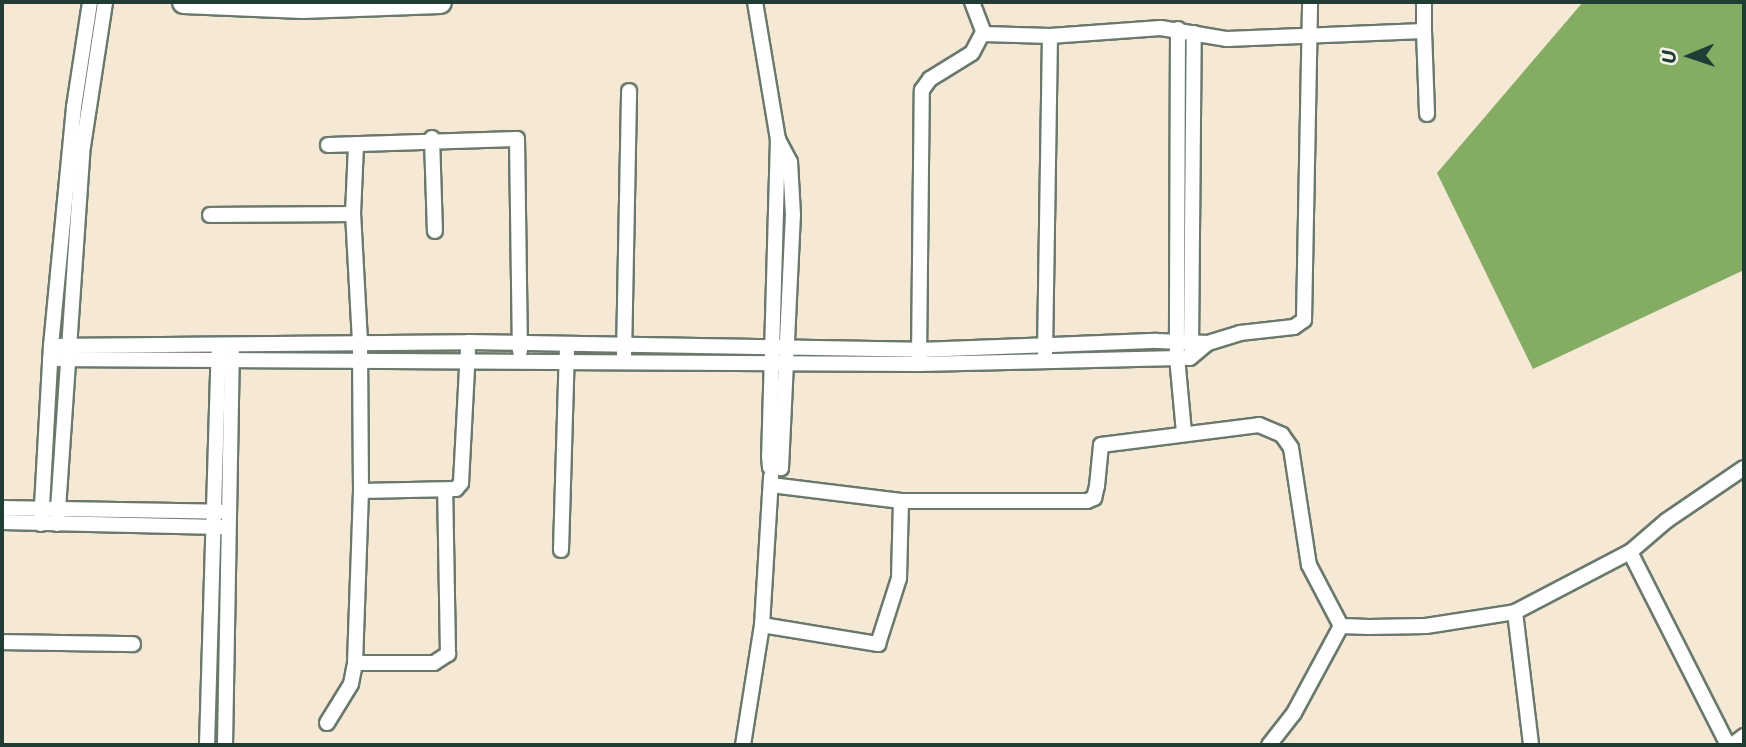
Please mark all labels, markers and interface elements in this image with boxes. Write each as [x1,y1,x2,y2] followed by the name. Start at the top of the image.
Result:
[1655,21,1725,91] north arrow
[1652,50,1685,64] text: U

